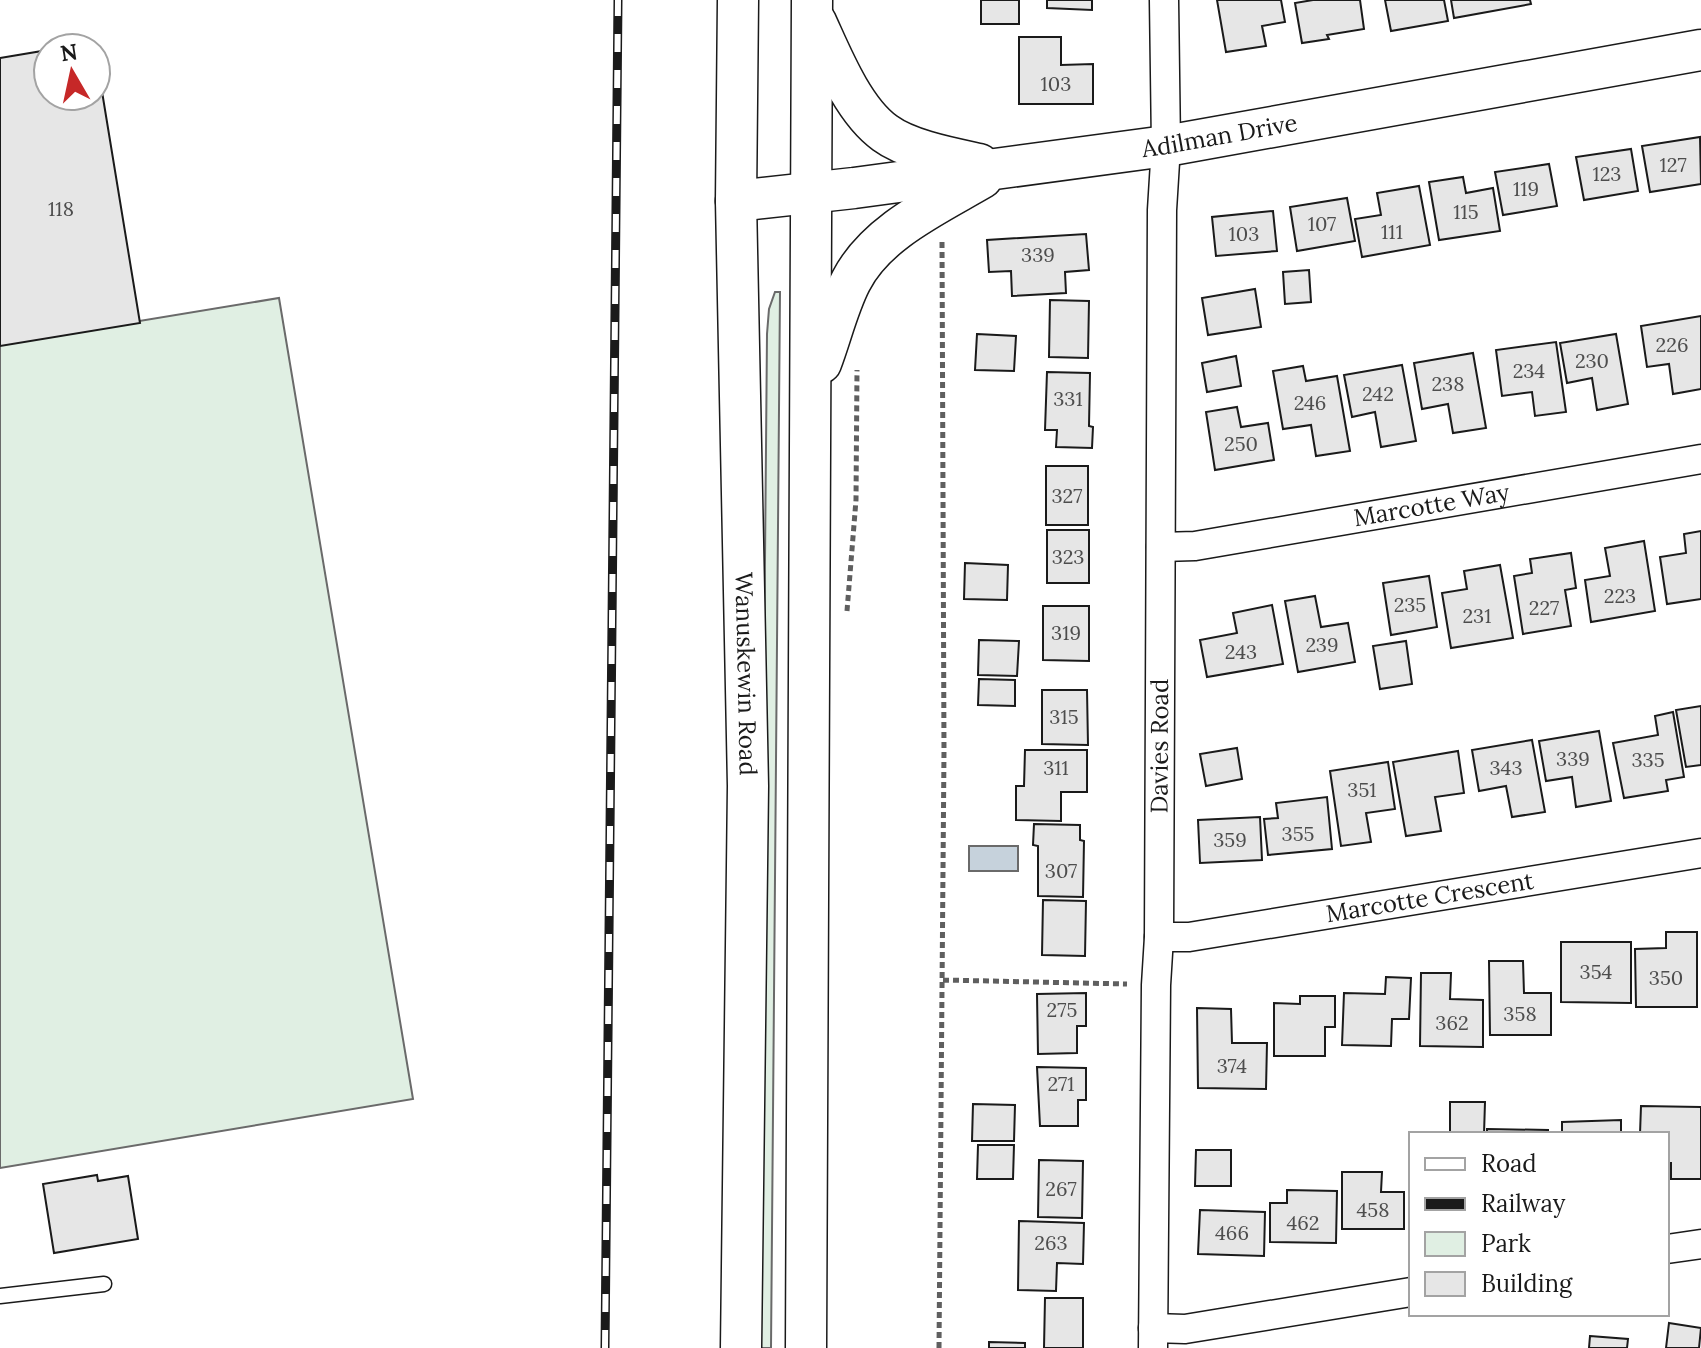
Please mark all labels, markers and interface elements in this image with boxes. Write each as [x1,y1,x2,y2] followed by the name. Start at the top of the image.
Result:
[32,32,112,112] north arrow
[58,37,79,67] text: N
[1041,71,1071,96] house number: 103
[1139,107,1300,164] street label: Adilman Drive
[1659,152,1687,177] house number: 127
[1593,161,1621,186] house number: 123
[1513,176,1539,201] house number: 119
[48,196,74,221] house number: 118
[1453,199,1479,224] house number: 115
[1308,211,1336,236] house number: 107
[1381,219,1403,244] house number: 111
[1229,221,1259,246] house number: 103
[1021,242,1055,267] house number: 339
[1655,332,1689,357] house number: 226
[1575,348,1609,373] house number: 230
[1513,358,1545,383] house number: 234
[1432,371,1464,396] house number: 238
[1362,381,1394,406] house number: 242
[1053,386,1083,411] house number: 331
[1294,390,1326,415] house number: 246
[1224,431,1258,456] house number: 250
[1351,476,1512,533] street label: Marcotte Way
[1051,483,1083,508] house number: 327
[1052,544,1084,569] house number: 323
[729,572,764,776] street label: Wanuskewin Road
[1604,583,1636,608] house number: 223
[1394,592,1426,617] house number: 235
[1529,595,1559,620] house number: 227
[1463,603,1491,628] house number: 231
[1051,620,1081,645] house number: 319
[1305,632,1339,657] house number: 239
[1225,639,1257,664] house number: 243
[1144,679,1175,814] street label: Davies Road
[1049,704,1079,729] house number: 315
[1556,746,1590,771] house number: 339
[1631,747,1665,772] house number: 335
[1043,755,1069,780] house number: 311
[1489,755,1523,780] house number: 343
[1347,777,1377,802] house number: 351
[1282,821,1314,846] house number: 355
[1213,827,1247,852] house number: 359
[1045,858,1077,883] house number: 307
[1324,865,1537,929] street label: Marcotte Crescent
[1580,959,1613,984] house number: 354
[1649,965,1683,990] house number: 350
[1047,997,1077,1022] house number: 275
[1503,1001,1537,1026] house number: 358
[1435,1010,1469,1035] house number: 362
[1217,1053,1247,1078] house number: 374
[1047,1071,1075,1096] house number: 271
[1409,1132,1669,1316] legend
[1481,1148,1537,1179] text: Road
[1045,1176,1077,1201] house number: 267
[1481,1188,1566,1219] text: Railway
[1357,1197,1389,1222] house number: 458
[1286,1210,1320,1235] house number: 462
[1215,1220,1249,1245] house number: 466
[1481,1228,1531,1259] text: Park
[1034,1230,1068,1255] house number: 263
[1481,1268,1573,1299] text: Building

